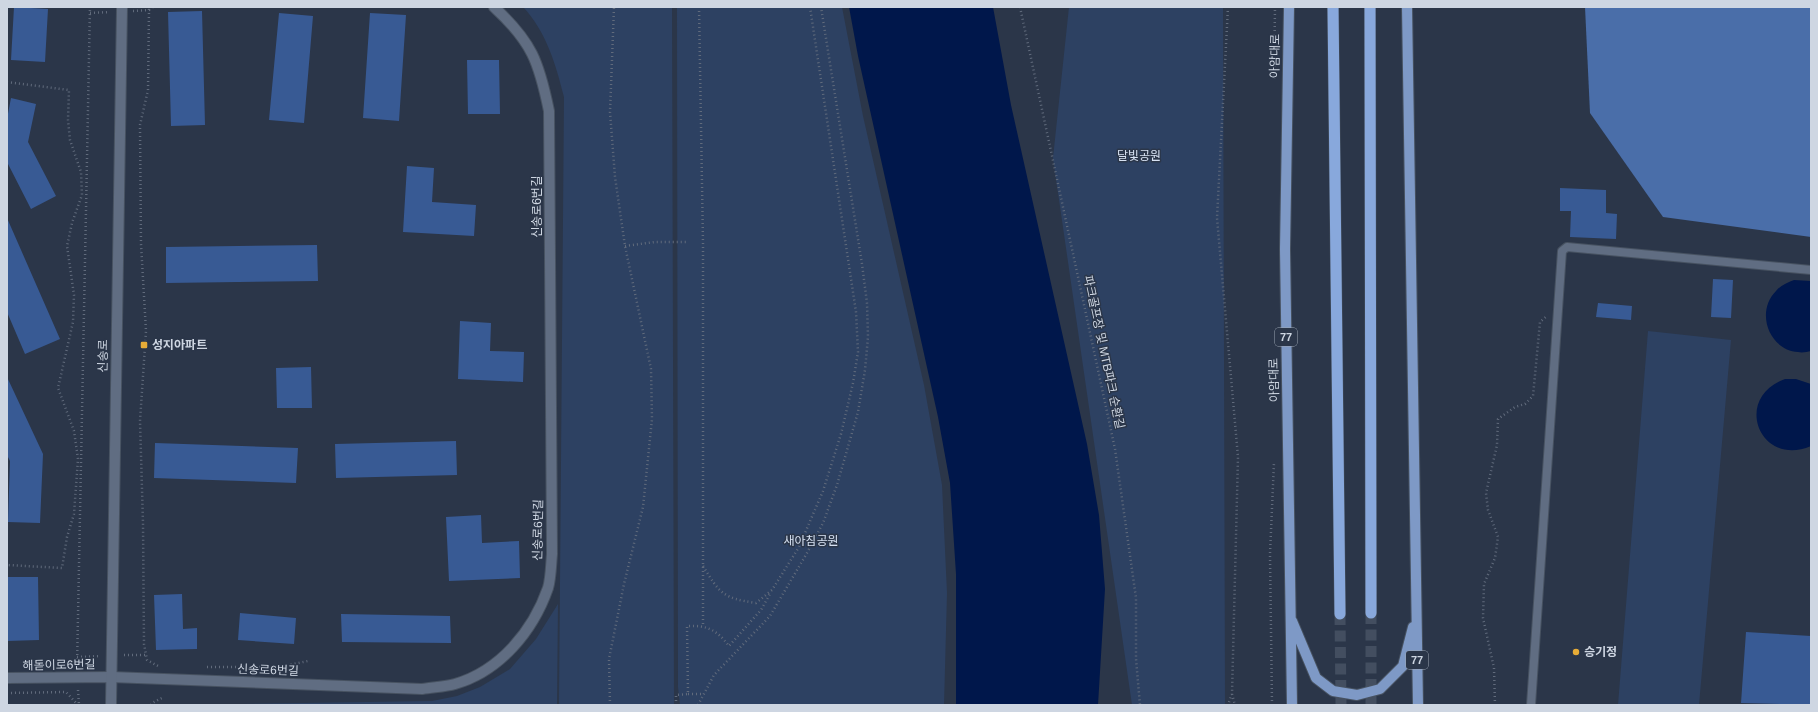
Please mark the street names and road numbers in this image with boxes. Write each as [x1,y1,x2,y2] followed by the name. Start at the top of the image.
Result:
[1268,34,1282,78] street label: 아암대로
[530,176,544,238] street label: 신송로6번길
[1081,274,1127,430] street label: 파크골프장 및 MTB파크 순환길
[1275,328,1297,346] road number: 77
[96,339,110,373] street label: 신송로
[1267,358,1281,402] street label: 아암대로
[530,499,546,561] street label: 신송로6번길
[1406,651,1428,669] road number: 77
[22,657,96,673] street label: 해돋이로6번길
[237,662,299,678] street label: 신송로6번길

